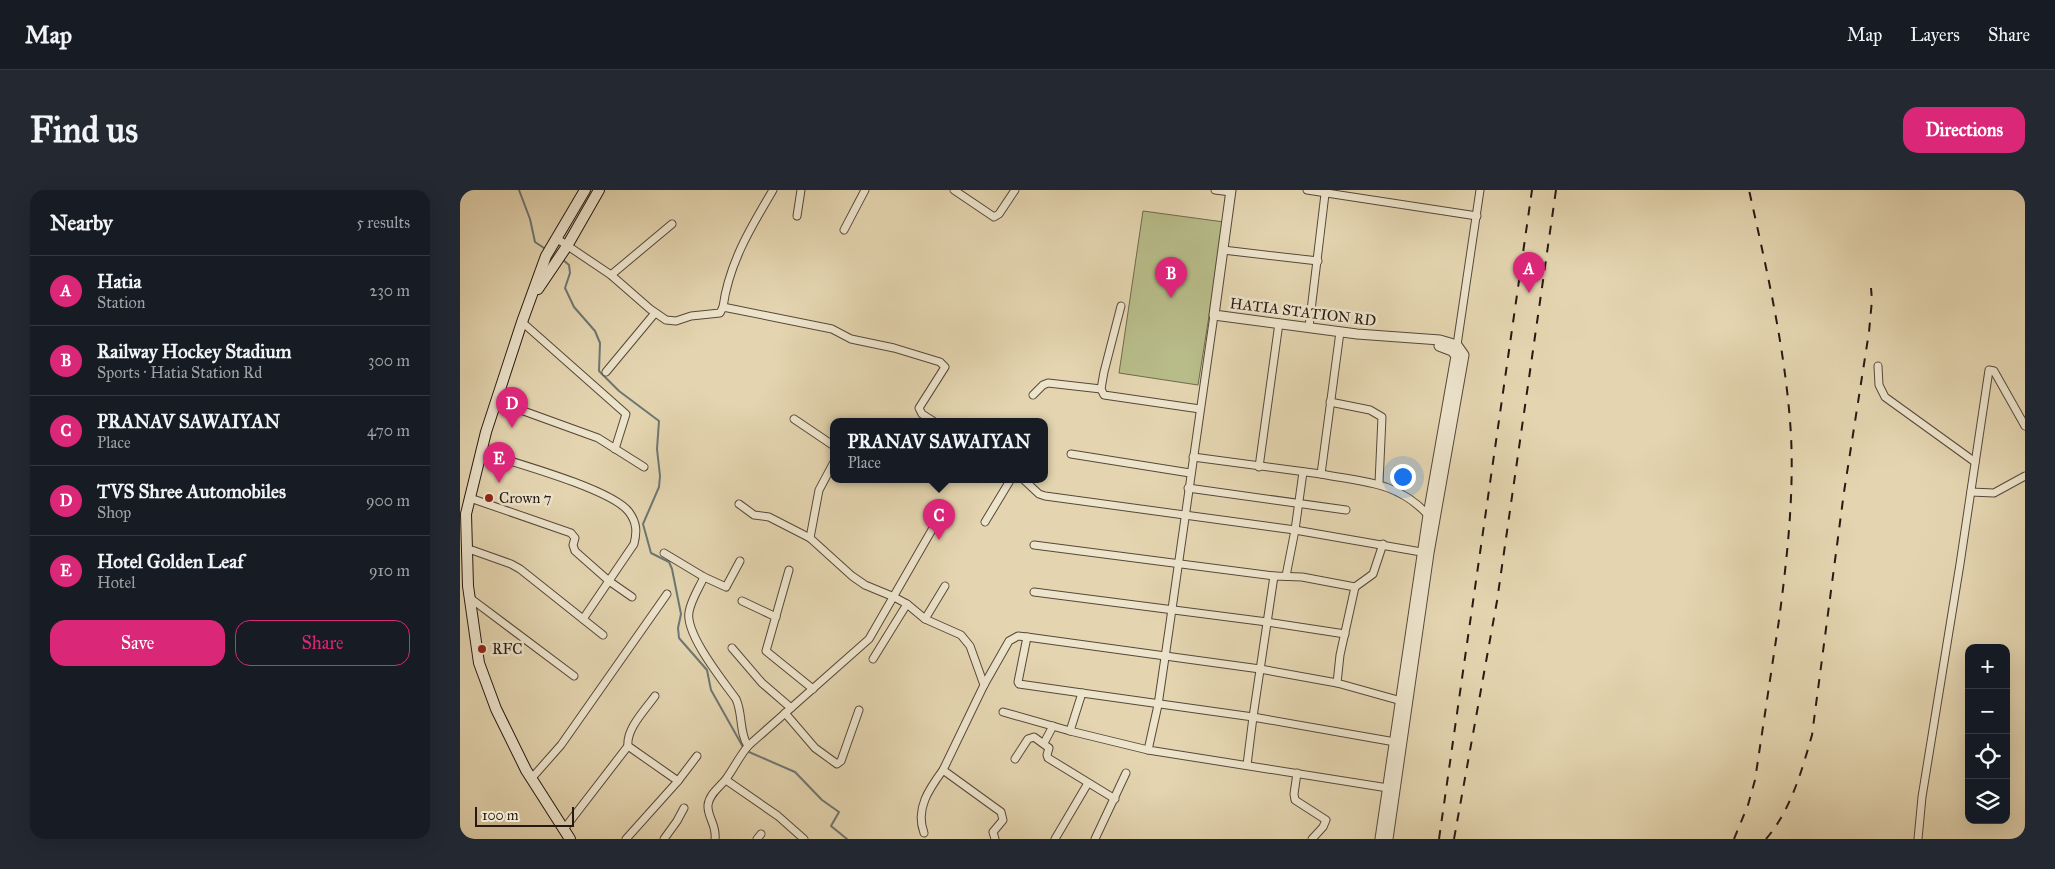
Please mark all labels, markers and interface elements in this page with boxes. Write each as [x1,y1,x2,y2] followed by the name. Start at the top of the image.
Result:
[25,20,72,50] text: Map
[1847,24,1882,46] text: Map
[1910,24,1960,46] text: Layers
[1988,24,2030,46] text: Share
[1903,107,2025,153] button: Directions
[30,109,138,152] text: Find us
[50,210,113,236] text: Nearby
[356,213,410,232] text: 5 results
[1513,252,1545,293] pin: A
[1155,257,1187,298] pin: B
[97,270,141,293] text: Hatia
[61,281,71,300] text: A
[370,281,410,300] text: 230 m
[97,293,145,312] text: Station
[1229,294,1377,330] street label: HATIA STATION RD
[97,340,292,363] text: Railway Hockey Stadium
[61,351,71,370] text: B
[368,351,410,370] text: 300 m
[97,363,262,382] text: Sports · Hatia Station Rd
[496,387,528,428] pin: D
[97,410,280,433] text: PRANAV SAWAIYAN
[830,418,1048,483] popup
[61,421,71,440] text: C
[367,421,410,440] text: 470 m
[847,430,1031,453] text: PRANAV SAWAIYAN
[97,433,131,452] text: Place
[483,442,515,483] pin: E
[847,453,881,472] text: Place
[1390,464,1416,490] your location
[97,480,286,503] text: TVS Shree Automobiles
[499,489,552,507] place label: Crown 7
[60,491,72,510] text: D
[366,491,410,510] text: 900 m
[483,492,495,504] marker: Crown 7
[923,499,955,540] pin: C
[97,503,131,522] text: Shop
[97,550,244,573] text: Hotel Golden Leaf
[60,561,72,580] text: E
[369,561,410,580] text: 910 m
[97,573,135,592] text: Hotel
[50,620,225,666] button: Save
[235,620,410,666] button: Share
[492,640,523,658] place label: RFC
[476,643,488,655] marker: RFC
[1965,644,2010,824] map controls
[1965,644,2010,689] button: +
[1965,689,2010,734] button: −
[1965,734,2010,779] button: locate
[1965,779,2010,824] button: layers
[475,804,574,827] scale bar
[482,807,519,824] text: 100 m

